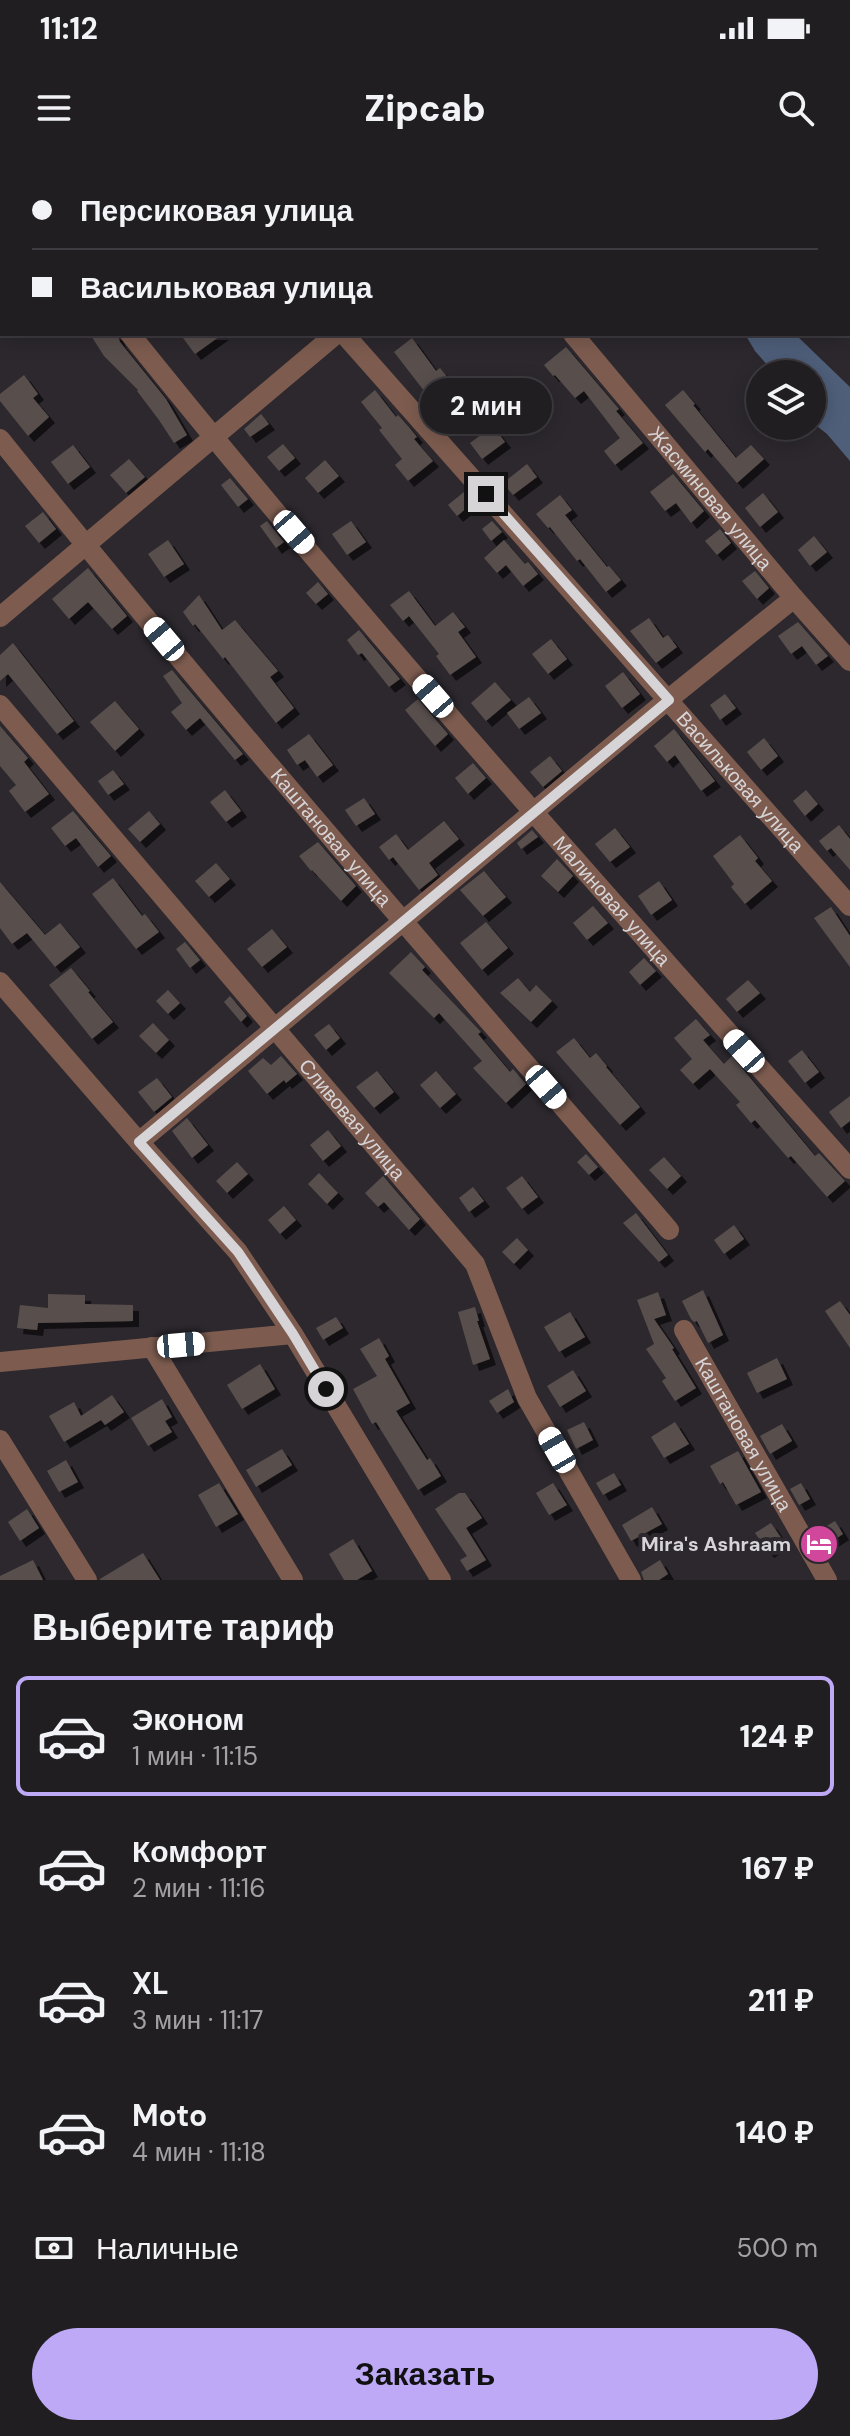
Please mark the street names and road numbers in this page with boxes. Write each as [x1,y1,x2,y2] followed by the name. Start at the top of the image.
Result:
[643,421,779,576] street label: Жасминовая улица
[671,706,810,859] street label: Васильковая улица
[265,763,398,913] street label: Каштановая улица
[547,830,677,972] street label: Малиновая улица
[293,1053,412,1186] street label: Сливовая улица
[689,1352,798,1517] street label: Каштановая улица

